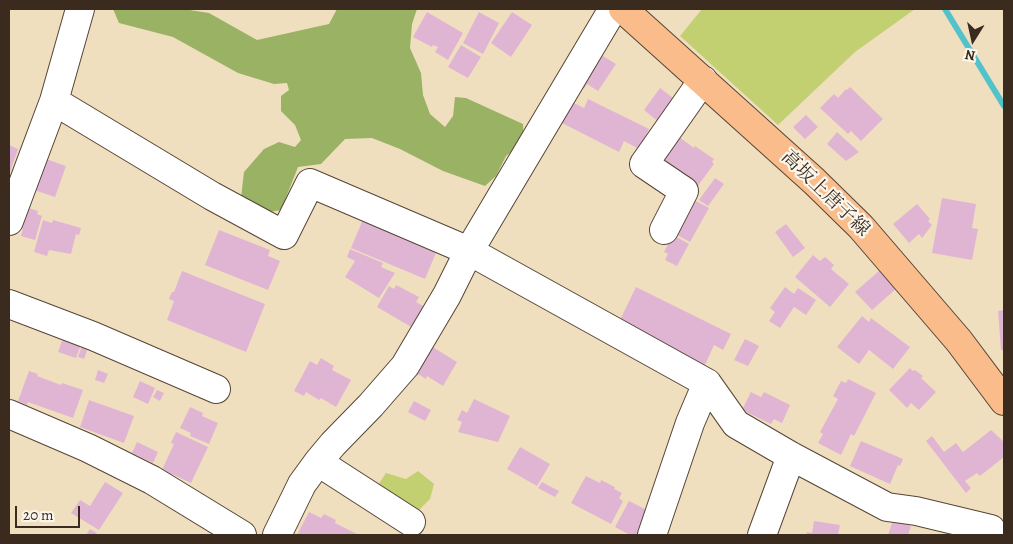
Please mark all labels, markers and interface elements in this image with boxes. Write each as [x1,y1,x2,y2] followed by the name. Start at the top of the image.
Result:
[948,15,998,65] north arrow
[964,45,977,66] text: N
[776,146,874,242] street label: 高坂上唐子線
[18,496,82,528] scale bar
[23,505,54,525] text: 20 m

